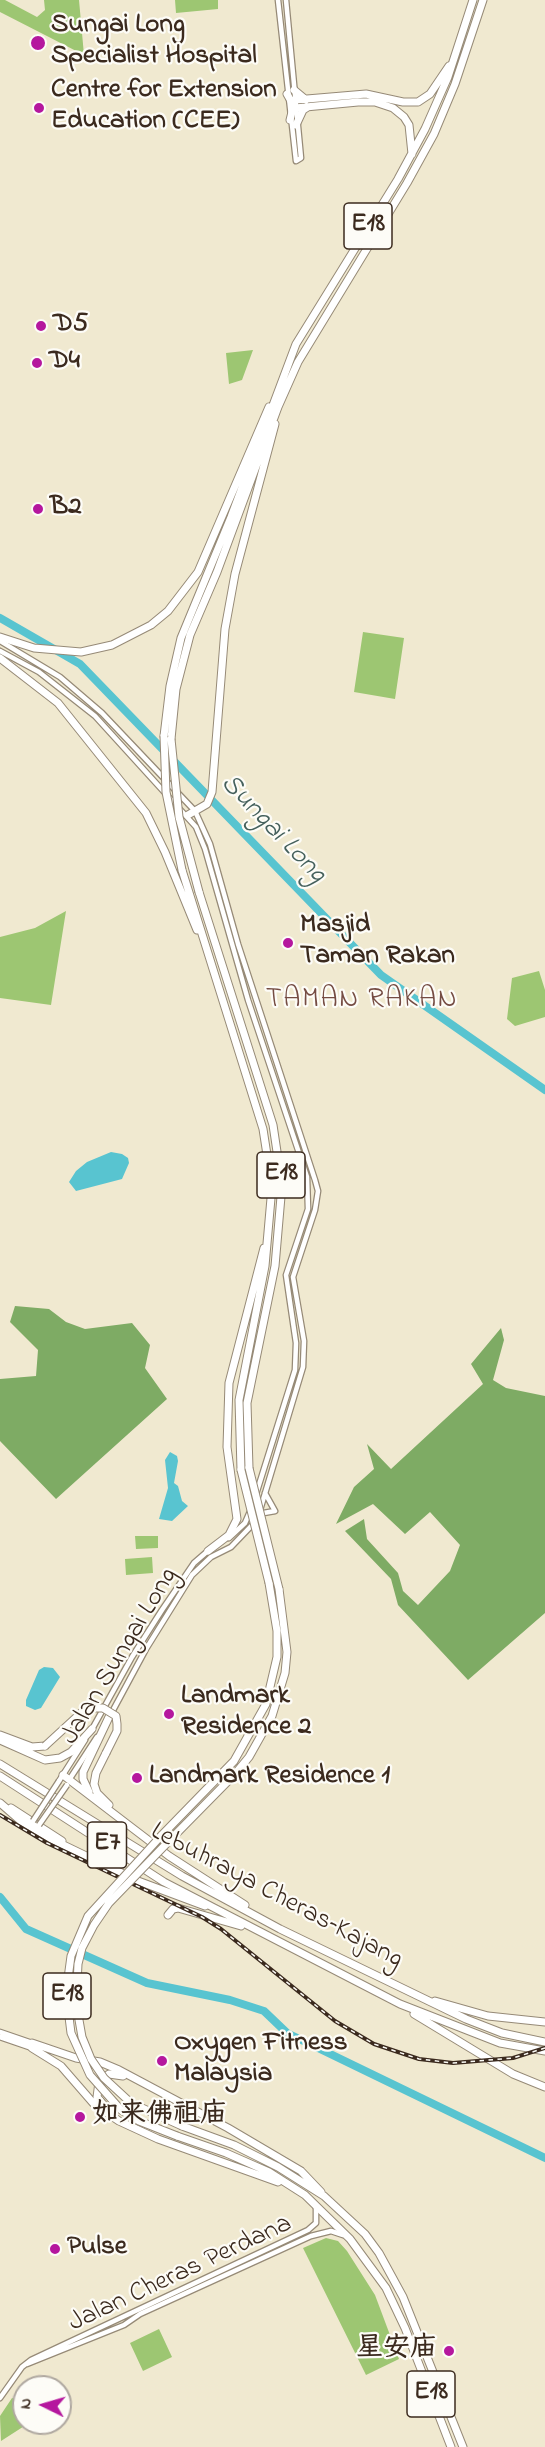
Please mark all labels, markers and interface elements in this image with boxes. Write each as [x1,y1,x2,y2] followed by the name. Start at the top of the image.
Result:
[51,11,257,74] place label: Sungai Long Specialist Hospital
[29,34,47,52] marker: Sungai Long Specialist Hospital
[51,76,276,139] place label: Centre for Extension Education (CEE)
[32,101,46,115] marker: Centre for Extension Education (CEE)
[344,203,392,249] road number: E18
[53,310,88,342] place label: D5
[34,319,48,333] marker: D5
[49,347,80,379] place label: D4
[30,356,44,370] marker: D4
[50,493,82,525] place label: B2
[31,502,45,516] marker: B2
[212,768,332,892] water label: Sungai Long
[300,911,455,974] place label: Masjid Taman Rakan
[281,936,295,950] marker: Masjid Taman Rakan
[266,984,458,1018] district label: TAMAN RAKAN
[257,1152,305,1198] road number: E18
[55,1563,187,1751] street label: Jalan Sungai Long
[181,1682,311,1745] place label: Landmark Residence 2
[162,1707,176,1721] marker: Landmark Residence 2
[149,1762,390,1794] place label: Landmark Residence 1
[130,1771,144,1785] marker: Landmark Residence 1
[144,1817,408,1977] street label: Lebuhraya Cheras–Kajang
[88,1822,126,1868] road number: E7
[43,1973,91,2019] road number: E18
[174,2029,347,2092] place label: Oxygen Fitness Malaysia
[155,2054,169,2068] marker: Oxygen Fitness Malaysia
[92,2101,227,2133] place label: 如来佛祖庙
[73,2110,87,2124] marker: 如来佛祖庙
[64,2209,298,2341] street label: Jalan Cheras Perdana
[67,2233,127,2265] place label: Pulse
[48,2242,62,2256] marker: Pulse
[356,2335,437,2367] place label: 星安庙
[442,2344,456,2358] marker: 星安庙
[407,2371,455,2417] road number: E18
[12,2375,72,2435] north arrow
[14,2397,38,2410] text: N

